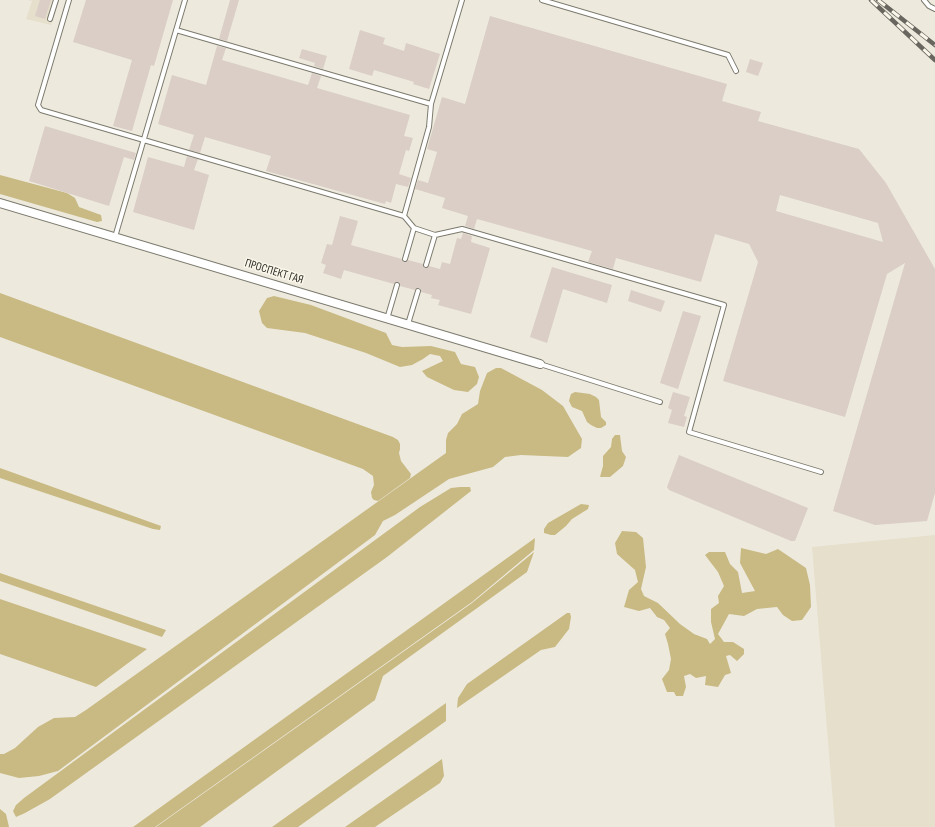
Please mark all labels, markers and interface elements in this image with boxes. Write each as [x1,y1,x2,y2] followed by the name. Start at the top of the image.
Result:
[243,256,305,288] street label: ПРОСПЕКТ ГАЯ

